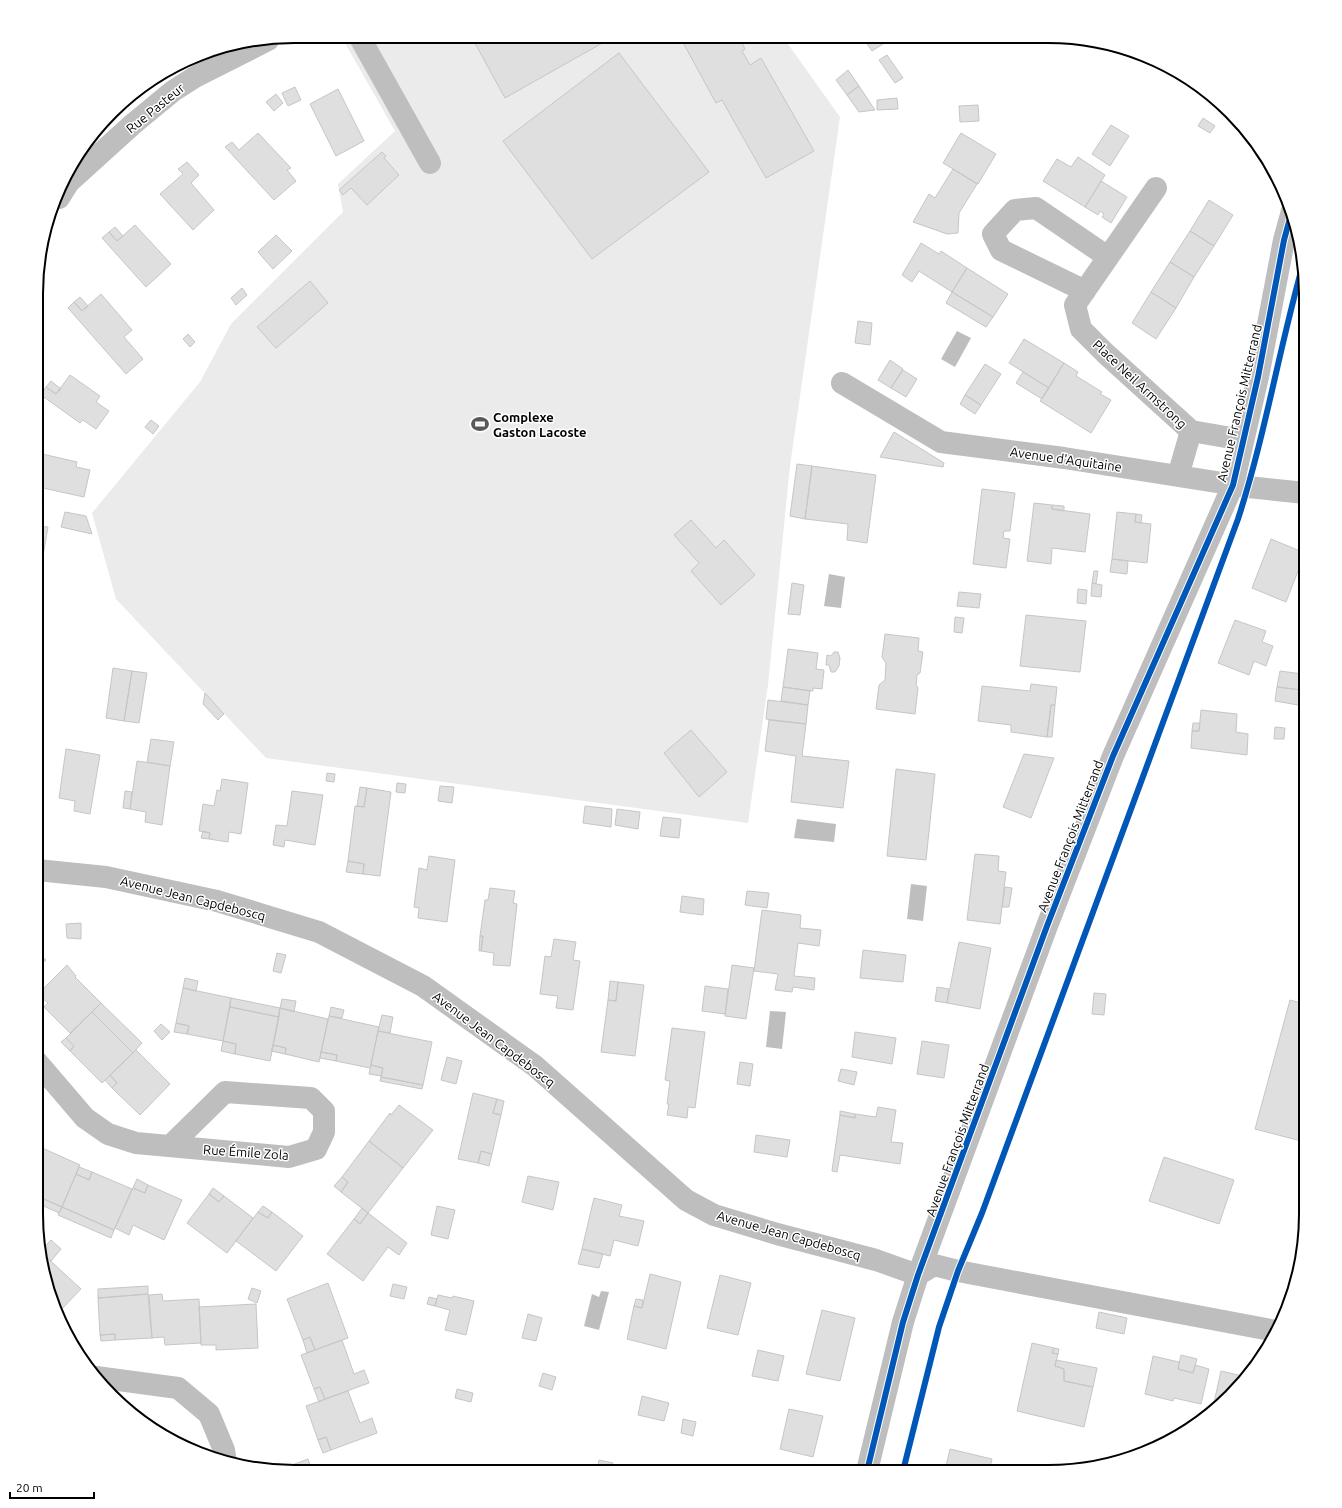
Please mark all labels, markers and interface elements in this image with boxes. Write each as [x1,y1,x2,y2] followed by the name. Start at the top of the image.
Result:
[123,80,187,136] street label: Rue Pasteur
[1214,323,1264,483] street label: Avenue François Mitterrand
[1090,337,1190,431] street label: Place Neil Armstrong
[493,410,586,439] place label: Complexe Gaston Lacoste
[470,414,490,434] sports icon: Complexe Gaston Lacoste
[1009,444,1123,474] street label: Avenue d'Aquitaine
[1035,758,1105,914] street label: Avenue François Mitterrand
[119,873,267,923] street label: Avenue Jean Capdeboscq
[430,989,558,1089] street label: Avenue Jean Capdeboscq
[923,1062,991,1218] street label: Avenue François Mitterrand
[203,1141,289,1162] street label: Rue Émile Zola
[715,1208,863,1262] street label: Avenue Jean Capdeboscq
[10,1474,94,1500] scale bar
[16,1481,43,1494] text: 20 m

